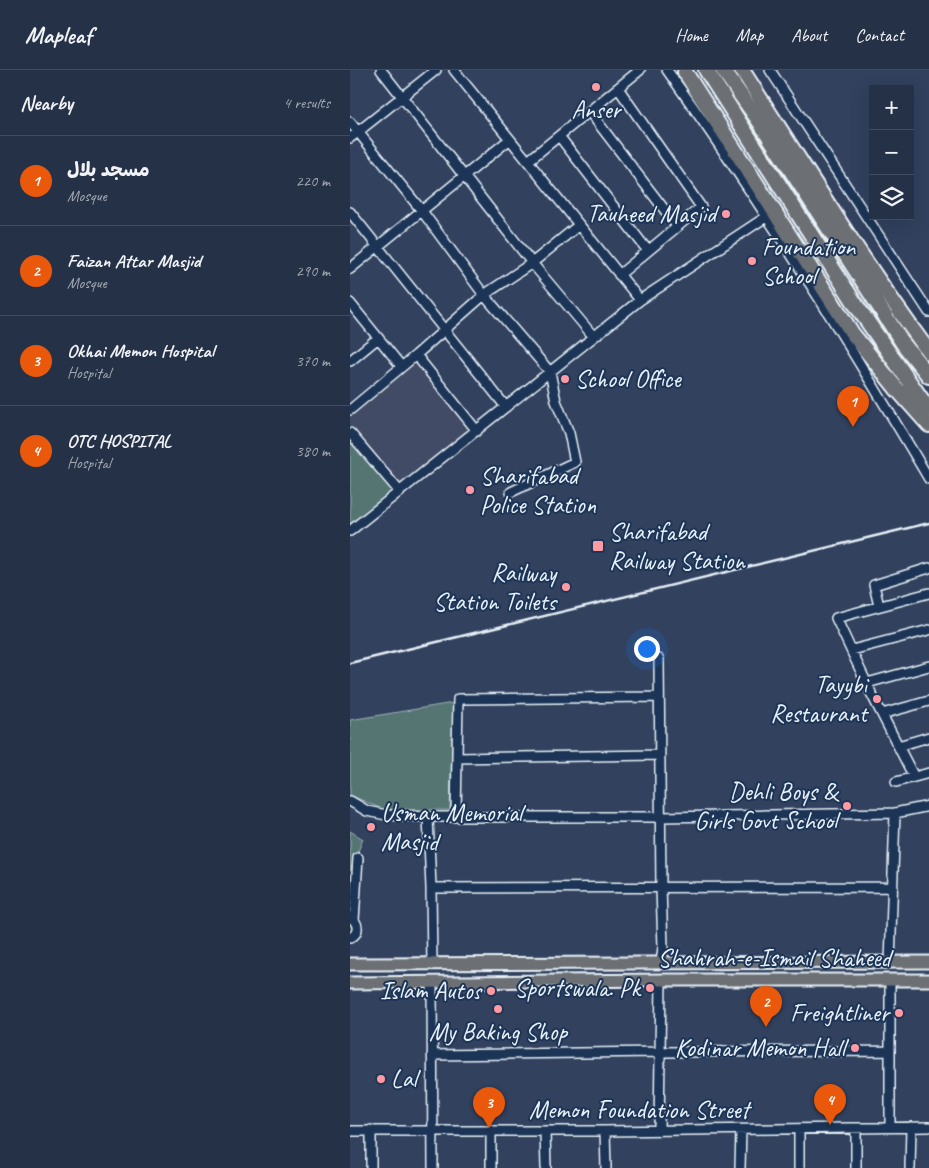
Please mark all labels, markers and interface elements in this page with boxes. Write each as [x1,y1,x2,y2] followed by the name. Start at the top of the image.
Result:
[25,20,92,50] text: Mapleaf
[675,24,708,46] text: Home
[736,24,763,46] text: Map
[791,24,827,46] text: About
[855,24,904,46] text: Contact
[590,81,602,93] marker: Anser
[869,85,914,220] map controls
[869,85,914,130] button: +
[20,90,73,116] text: Nearby
[283,93,330,113] text: 4 results
[571,94,623,126] place label: Anser
[869,130,914,175] button: −
[67,158,150,182] text: مسجد بلال
[32,171,40,191] text: 1
[296,171,330,191] text: 220 m
[869,175,914,220] button: layers
[67,186,107,206] text: Mosque
[587,198,720,230] place label: Tauheed Masjid
[720,208,732,220] marker: Tauheed Masjid
[762,231,856,292] place label: Foundation School
[67,249,201,273] text: Faizan Attar Masjid
[746,255,758,267] marker: Foundation School
[32,261,40,281] text: 2
[296,261,330,281] text: 290 m
[67,273,107,293] text: Mosque
[67,339,214,363] text: Okhai Memon Hospital
[32,351,40,371] text: 3
[296,351,330,371] text: 370 m
[67,363,111,383] text: Hospital
[575,363,682,395] place label: School Office
[559,373,571,385] marker: School Office
[837,386,869,427] pin: 1
[67,429,171,453] text: OTC HOSPITAL
[32,441,40,461] text: 4
[296,441,330,461] text: 380 m
[67,453,111,473] text: Hospital
[480,460,597,521] place label: Sharifabad Police Station
[464,484,476,496] marker: Sharifabad Police Station
[609,516,746,577] place label: Sharifabad Railway Station
[591,539,605,553] marker: Sharifabad Railway Station
[433,557,558,618] place label: Railway Station Toilets
[560,581,572,593] marker: Railway Station Toilets
[634,636,660,662] your location
[770,669,870,730] place label: Tayybi Restaurant
[871,693,883,705] marker: Tayybi Restaurant
[695,776,842,837] place label: Dehli Boys & Girls Govt School
[381,797,527,858] place label: Usman Memorial Masjid
[841,800,853,812] marker: Dehli Boys & Girls Govt School
[365,821,377,833] marker: Usman Memorial Masjid
[658,942,894,974] street label: Shahrah-e-Ismail Shaheed
[514,972,642,1004] place label: Sportswala. Pk
[380,975,483,1007] place label: Islam Autos
[644,982,656,994] marker: Sportswala. Pk
[485,985,497,997] marker: Islam Autos
[750,986,782,1027] pin: 2
[790,997,892,1029] place label: Freightliner
[492,1003,504,1015] marker: My Baking Shop
[893,1007,905,1019] marker: Freightliner
[429,1016,568,1048] place label: My Baking Shop
[675,1032,850,1064] place label: Kodinar Memon Hall
[849,1042,861,1054] marker: Kodinar Memon Hall
[391,1063,422,1095] place label: Lal
[375,1073,387,1085] marker: Lal
[814,1084,846,1125] pin: 4
[473,1087,505,1128] pin: 3
[529,1094,753,1126] street label: Memon Foundation Street

